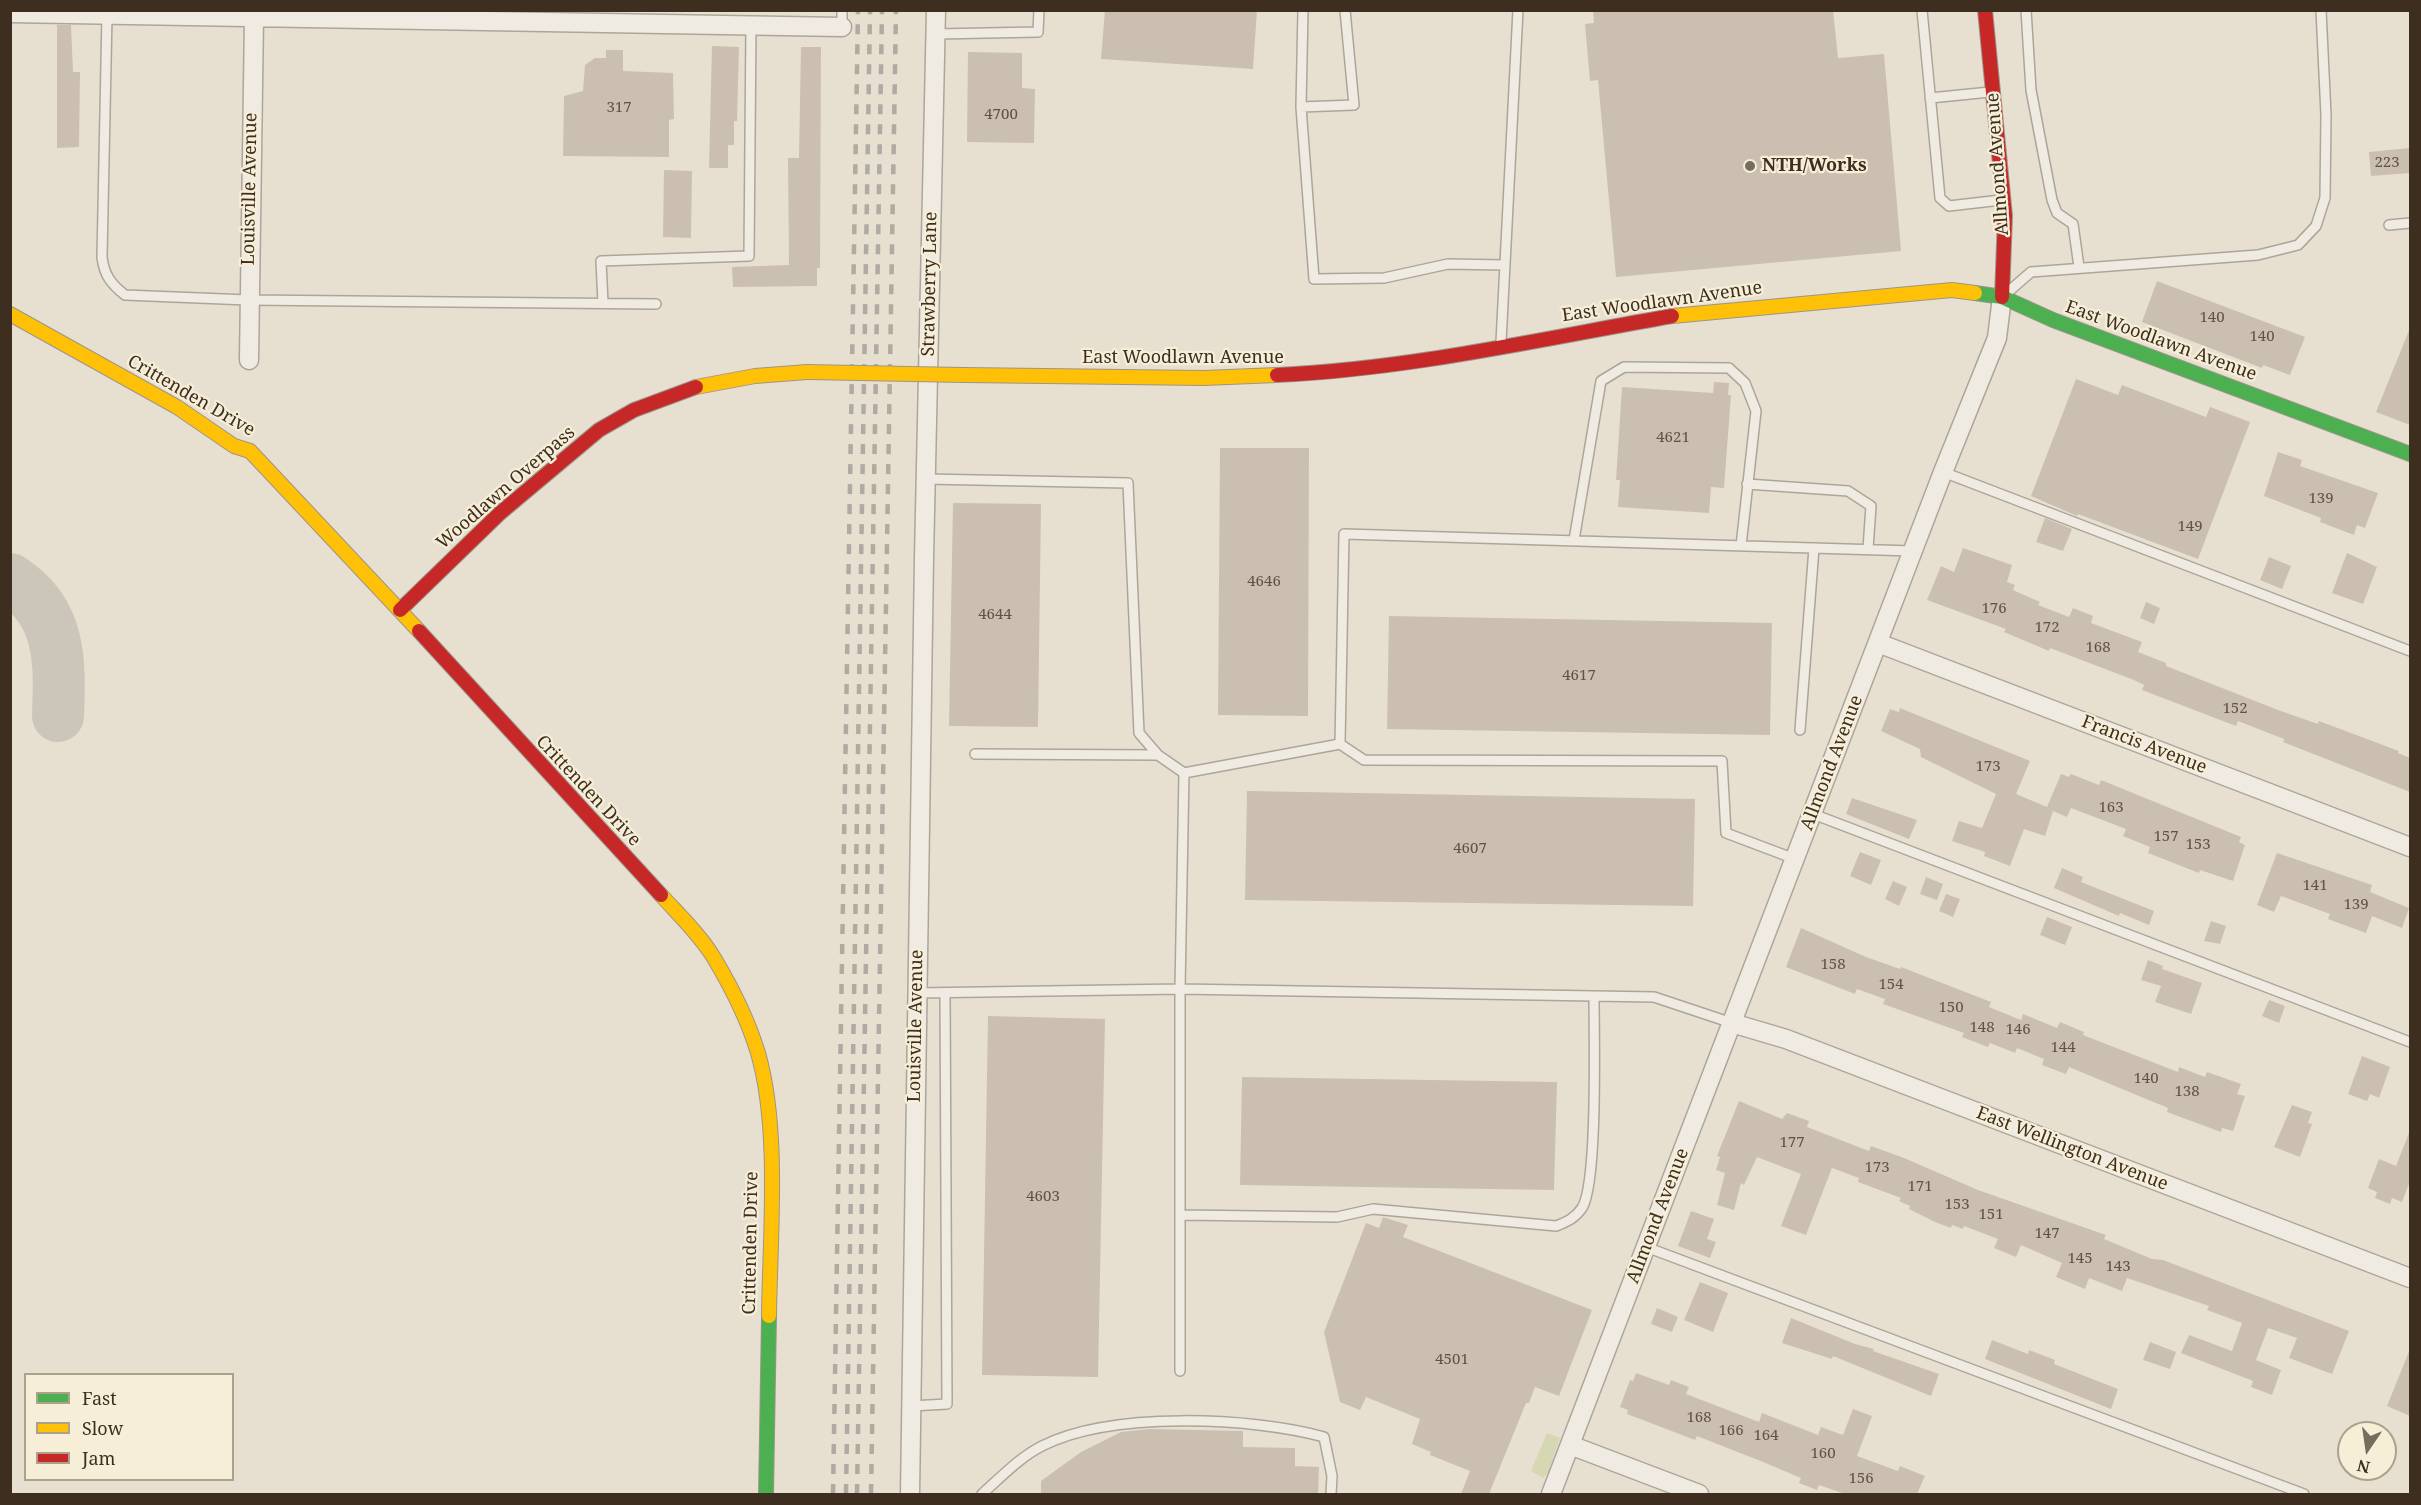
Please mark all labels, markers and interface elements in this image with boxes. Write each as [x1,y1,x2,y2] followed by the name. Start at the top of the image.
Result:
[1982,92,2014,236] street label: Allmond Avenue
[606,99,632,117] house number: 317
[984,106,1018,124] house number: 4700
[238,112,262,266] street label: Louisville Avenue
[2374,154,2400,172] house number: 223
[1762,155,1867,177] place label: NTH/Works
[1743,159,1757,173] marker: NTH/Works
[918,211,942,357] street label: Strawberry Lane
[1561,277,1763,327] street label: East Woodlawn Avenue
[2062,296,2260,386] street label: East Woodlawn Avenue
[2199,309,2225,327] house number: 140
[2249,328,2275,346] house number: 140
[1082,347,1284,369] street label: East Woodlawn Avenue
[123,351,259,441] street label: Crittenden Drive
[432,422,580,554] street label: Woodlawn Overpass
[1656,429,1690,447] house number: 4621
[2308,490,2334,508] house number: 139
[2177,518,2203,536] house number: 149
[1247,573,1281,591] house number: 4646
[1981,600,2007,618] house number: 176
[978,606,1012,624] house number: 4644
[2034,619,2060,637] house number: 172
[2085,639,2111,657] house number: 168
[1562,667,1596,685] house number: 4617
[1796,692,1868,834] street label: Allmond Avenue
[2222,700,2248,718] house number: 152
[2078,711,2210,779] street label: Francis Avenue
[531,731,645,851] street label: Crittenden Drive
[1975,758,2001,776] house number: 173
[2098,799,2124,817] house number: 163
[2153,828,2179,846] house number: 157
[2185,836,2211,854] house number: 153
[1453,840,1487,858] house number: 4607
[2302,877,2328,895] house number: 141
[2343,896,2369,914] house number: 139
[904,949,928,1103] street label: Louisville Avenue
[1820,956,1846,974] house number: 158
[1878,976,1904,994] house number: 154
[1938,999,1964,1017] house number: 150
[1969,1019,1995,1037] house number: 148
[2005,1021,2031,1039] house number: 146
[2050,1039,2076,1057] house number: 144
[2133,1070,2159,1088] house number: 140
[2174,1083,2200,1101] house number: 138
[1973,1102,2171,1196] street label: East Wellington Avenue
[1779,1134,1805,1152] house number: 177
[1622,1145,1694,1287] street label: Allmond Avenue
[1864,1159,1890,1177] house number: 173
[739,1171,763,1315] street label: Crittenden Drive
[1907,1178,1933,1196] house number: 171
[1026,1188,1060,1206] house number: 4603
[1944,1196,1970,1214] house number: 153
[1978,1206,2004,1224] house number: 151
[2034,1225,2060,1243] house number: 147
[2067,1250,2093,1268] house number: 145
[2105,1258,2131,1276] house number: 143
[1435,1351,1469,1369] house number: 4501
[24,1373,234,1481] legend
[82,1386,117,1410] text: Fast
[1686,1409,1712,1427] house number: 168
[82,1416,123,1440] text: Slow
[2337,1421,2397,1481] north arrow
[1718,1422,1744,1440] house number: 166
[1753,1427,1779,1445] house number: 164
[1810,1445,1836,1463] house number: 160
[82,1446,116,1470] text: Jam
[2355,1454,2372,1479] text: N
[1848,1470,1874,1488] house number: 156

